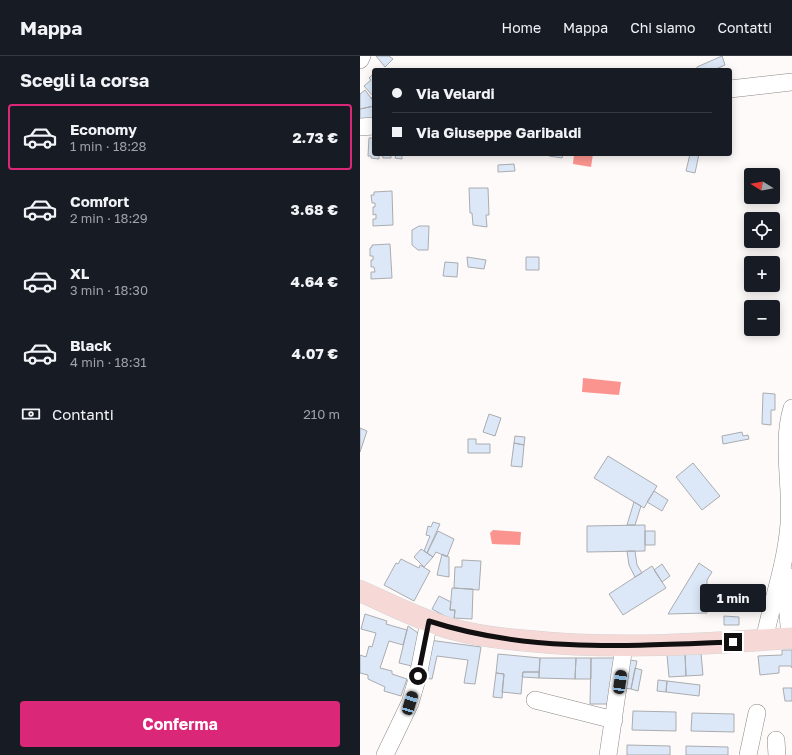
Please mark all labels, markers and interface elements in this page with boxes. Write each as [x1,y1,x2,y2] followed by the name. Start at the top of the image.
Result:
[20,16,82,39] text: Mappa
[502,19,541,36] text: Home
[563,19,608,36] text: Mappa
[630,19,695,36] text: Chi siamo
[717,19,772,36] text: Contatti
[20,69,149,91] text: Scegli la corsa
[416,84,495,102] text: Via Velardi
[22,119,58,155] icon: car
[70,120,137,138] text: Economy
[416,123,581,141] text: Via Giuseppe Garibaldi
[292,128,338,146] text: 2.73 €
[70,138,147,154] text: 1 min · 18:28
[744,168,780,204] north arrow
[744,168,780,336] map controls
[22,191,58,227] icon: car
[70,192,129,210] text: Comfort
[291,200,338,218] text: 3.68 €
[70,210,148,226] text: 2 min · 18:29
[744,212,780,248] button: locate
[744,256,780,292] button: +
[22,263,58,299] icon: car
[70,264,89,282] text: XL
[291,272,338,290] text: 4.64 €
[70,282,148,298] text: 3 min · 18:30
[744,300,780,336] button: −
[22,335,58,371] icon: car
[70,336,112,354] text: Black
[292,344,338,362] text: 4.07 €
[70,354,147,370] text: 4 min · 18:31
[20,403,42,425] icon: cash
[52,405,114,423] text: Contanti
[303,406,340,422] text: 210 m
[700,584,766,612] callout: 1 min
[717,590,749,606] text: 1 min
[724,633,742,651] route end
[409,667,427,685] route start
[612,669,628,695] car
[401,690,419,716] car
[20,701,340,747] button: Conferma

